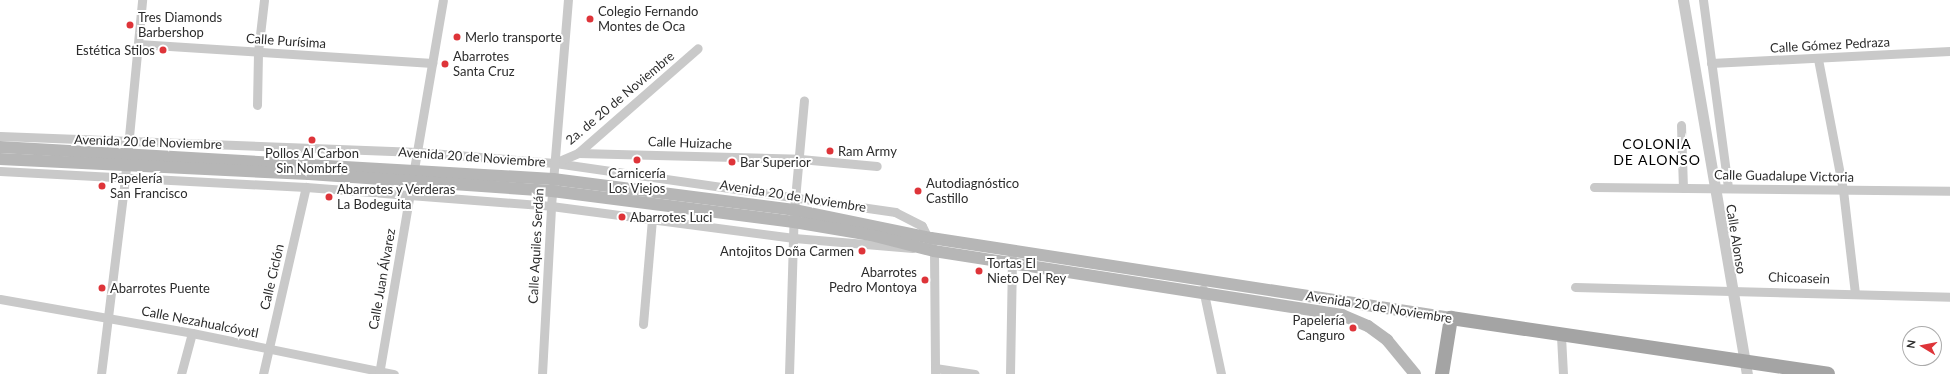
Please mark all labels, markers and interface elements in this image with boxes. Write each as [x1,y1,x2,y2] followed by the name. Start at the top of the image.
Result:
[598,4,698,35] place label: Colegio Fernando Montes de Oca
[138,10,222,41] place label: Tres Diamonds Barbershop
[585,14,595,24] marker: Colegio Fernando Montes de Oca
[125,20,135,30] marker: Tres Diamonds Barbershop
[465,29,562,45] place label: Merlo transporte
[245,30,327,52] street label: Calle Purísima
[452,32,462,42] marker: Merlo transporte
[1770,34,1890,56] street label: Calle Gómez Pedraza
[76,42,155,58] place label: Estética Stilos
[158,45,168,55] marker: Estética Stilos
[563,48,677,148] street label: 2a. de 20 de Noviembre
[453,49,515,80] place label: Abarrotes Santa Cruz
[440,59,450,69] marker: Abarrotes Santa Cruz
[74,132,222,152] street label: Avenida 20 de Noviembre
[648,134,732,152] street label: Calle Huizache
[307,135,317,145] marker: Pollos Al Carbon Sin Nombrfe
[1613,136,1701,168] district label: COLONIA DE ALONSO
[838,143,897,159] place label: Ram Army
[398,144,546,170] street label: Avenida 20 de Noviembre
[265,146,359,177] place label: Pollos Al Carbon Sin Nombrfe
[825,146,835,156] marker: Ram Army
[740,154,811,170] place label: Bar Superior
[632,155,642,165] marker: Carnicería Los Viejos
[727,157,737,167] marker: Bar Superior
[608,166,666,197] place label: Carnicería Los Viejos
[1714,167,1854,185] street label: Calle Guadalupe Victoria
[110,171,188,202] place label: Papelería San Francisco
[926,176,1019,207] place label: Autodiagnóstico Castillo
[719,177,867,215] street label: Avenida 20 de Noviembre
[97,181,107,191] marker: Papelería San Francisco
[337,182,456,213] place label: Abarrotes y Verderas La Bodeguita
[913,186,923,196] marker: Autodiagnóstico Castillo
[525,188,547,304] street label: Calle Aquiles Serdán
[324,192,334,202] marker: Abarrotes y Verderas La Bodeguita
[1723,203,1749,275] street label: Calle Alonso
[630,209,712,225] place label: Abarrotes Luci
[617,212,627,222] marker: Abarrotes Luci
[365,227,399,331] street label: Calle Juan Álvarez
[257,243,287,311] street label: Calle Ciclón
[720,243,854,259] place label: Antojitos Doña Carmen
[857,246,867,256] marker: Antojitos Doña Carmen
[987,256,1066,287] place label: Tortas El Nieto Del Rey
[829,265,917,296] place label: Abarrotes Pedro Montoya
[974,266,984,276] marker: Tortas El Nieto Del Rey
[1768,269,1830,287] street label: Chicoasein
[920,275,930,285] marker: Abarrotes Pedro Montoya
[110,280,210,296] place label: Abarrotes Puente
[97,283,107,293] marker: Abarrotes Puente
[1305,288,1453,326] street label: Avenida 20 de Noviembre
[140,303,260,341] street label: Calle Nezahualcóyotl
[1293,313,1345,344] place label: Papelería Canguro
[1348,323,1358,333] marker: Papelería Canguro
[1902,326,1942,366] north arrow
[1904,339,1918,349] text: N

